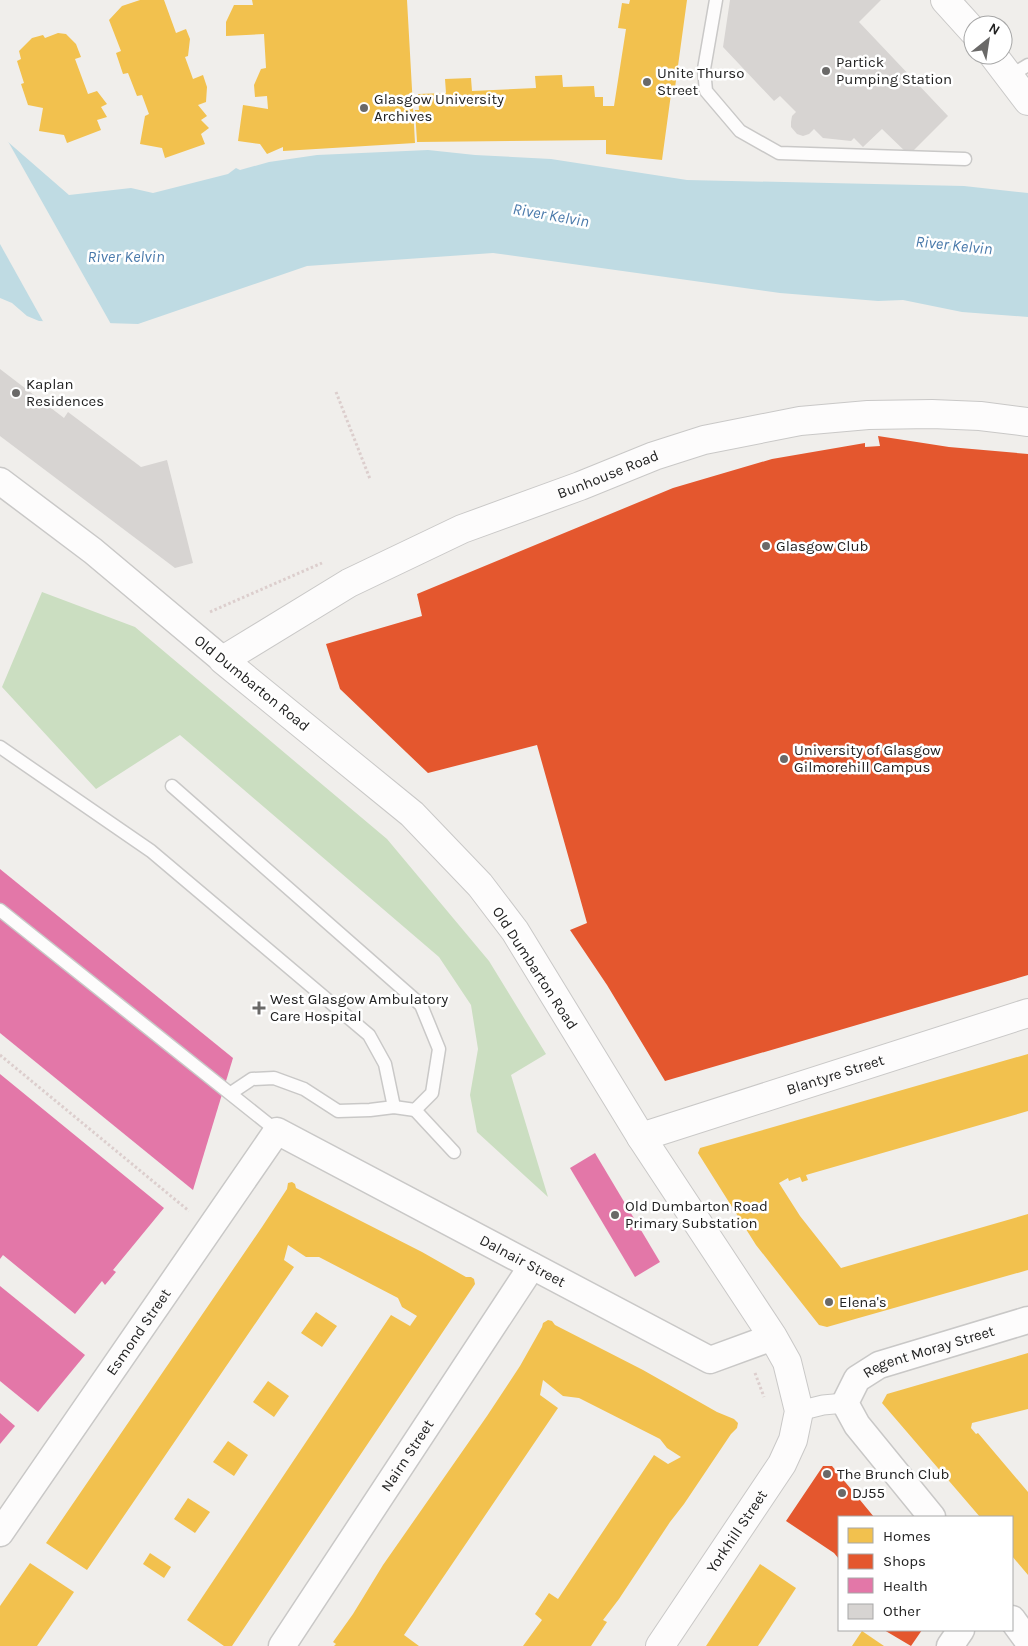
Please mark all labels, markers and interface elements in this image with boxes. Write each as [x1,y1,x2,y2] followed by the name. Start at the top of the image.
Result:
[963,15,1013,65] north arrow
[986,19,1003,39] text: N
[836,53,952,88] place label: Partick Pumping Station
[657,64,744,99] place label: Unite Thurso Street
[820,65,832,77] marker: Partick Pumping Station
[641,76,653,88] marker: Unite Thurso Street
[374,90,504,125] place label: Glasgow University Archives
[358,102,370,114] marker: Glasgow University Archives
[511,199,591,231] water label: River Kelvin
[915,232,993,258] water label: River Kelvin
[87,247,165,266] water label: River Kelvin
[26,375,104,410] place label: Kaplan Residences
[10,387,22,399] marker: Kaplan Residences
[555,446,661,503] street label: Bunhouse Road
[776,537,868,555] place label: Glasgow Club
[760,540,772,552] marker: Glasgow Club
[191,631,313,735] street label: Old Dumbarton Road
[794,741,941,776] place label: University of Glasgow Gilmorehill Campus
[778,753,790,765] marker: University of Glasgow Gilmorehill Campus
[489,903,581,1033] street label: Old Dumbarton Road
[270,990,448,1025] place label: West Glasgow Ambulatory Care Hospital
[252,1001,266,1015] marker: West Glasgow Ambulatory Care Hospital
[784,1051,887,1099] street label: Blantyre Street
[625,1197,768,1232] place label: Old Dumbarton Road Primary Substation
[609,1209,621,1221] marker: Old Dumbarton Road Primary Substation
[477,1231,569,1291] street label: Dalnair Street
[102,1285,175,1379] street label: Esmond Street
[839,1293,887,1311] place label: Elena's
[823,1296,835,1308] marker: Elena's
[859,1322,997,1382] street label: Regent Moray Street
[377,1416,438,1495] street label: Nairn Street
[837,1465,949,1483] place label: The Brunch Club
[821,1468,833,1480] marker: The Brunch Club
[852,1484,885,1502] place label: DJ55
[703,1486,771,1576] street label: Yorkhill Street
[836,1487,848,1499] marker: DJ55
[838,1516,1013,1631] legend
[883,1527,931,1545] text: Homes
[883,1552,926,1570] text: Shops
[883,1577,928,1595] text: Health
[883,1602,921,1620] text: Other

